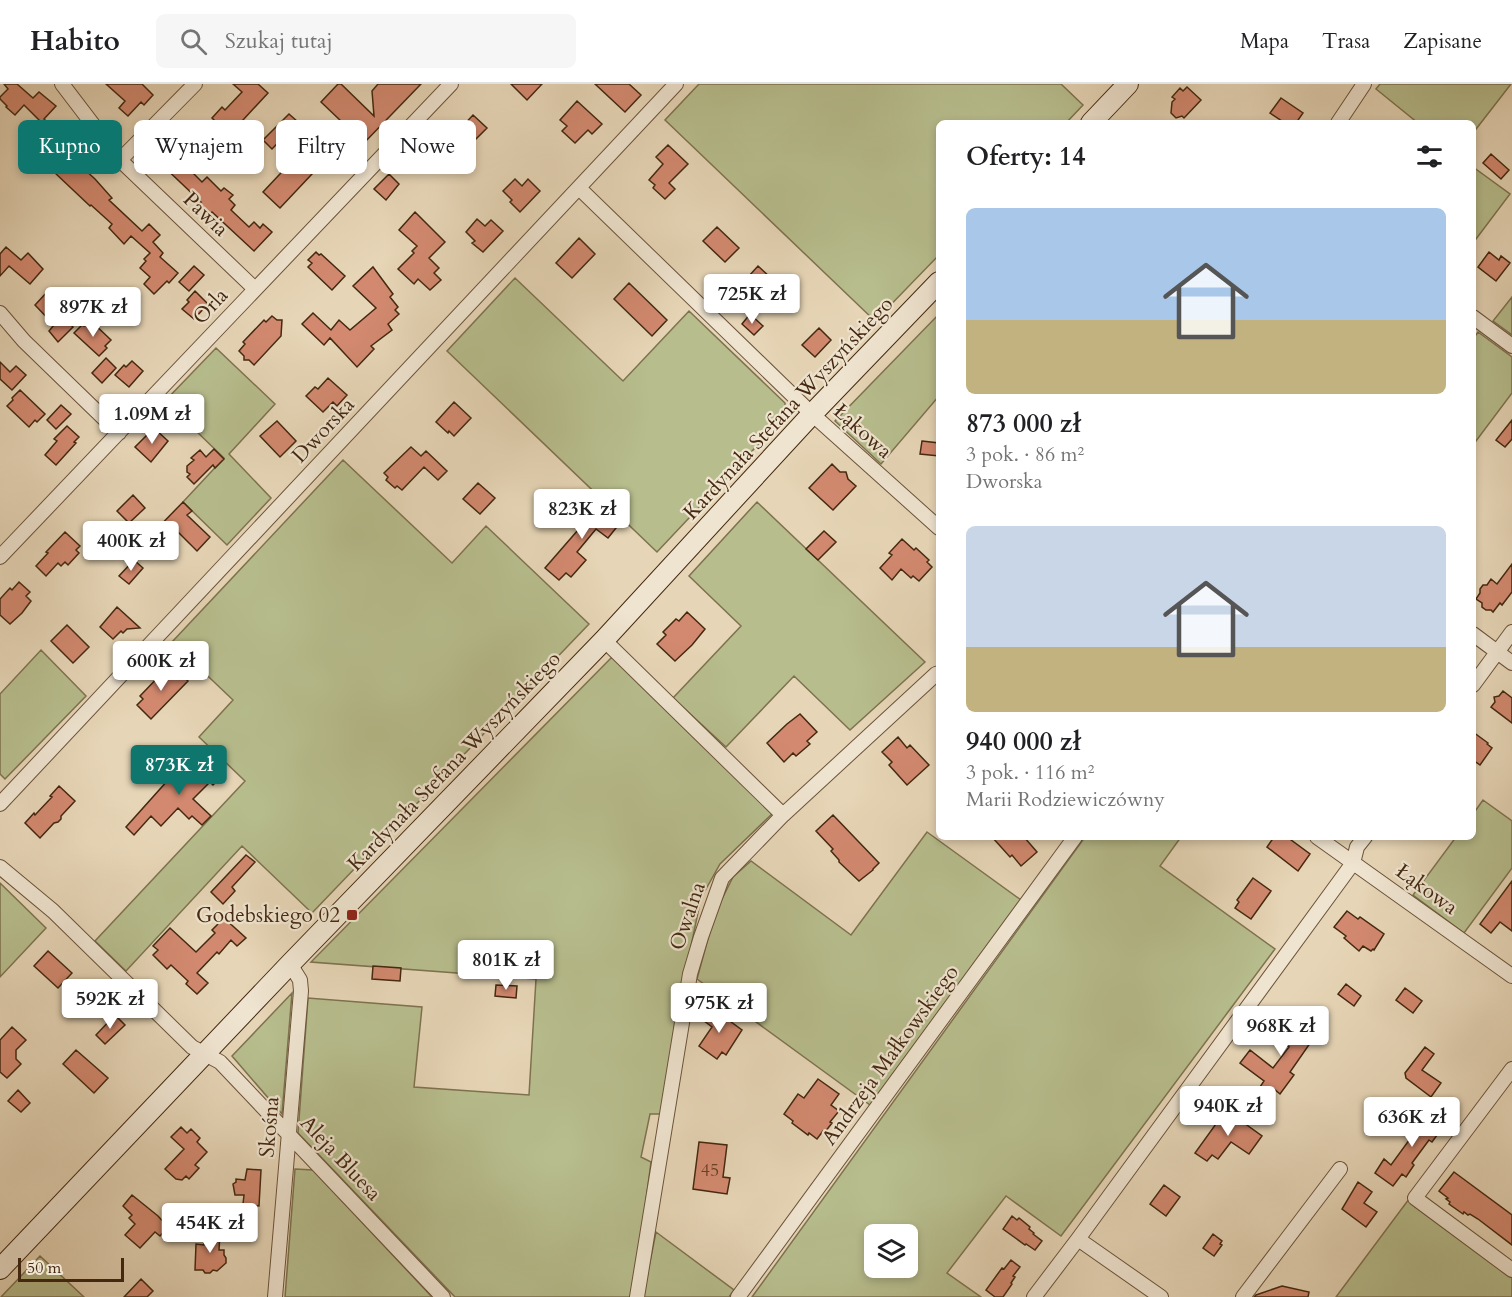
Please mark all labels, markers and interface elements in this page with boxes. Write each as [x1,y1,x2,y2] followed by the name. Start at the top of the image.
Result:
[156,14,576,68] search box
[30,22,120,60] text: Habito
[177,25,210,58] icon: search
[225,26,333,56] text: Szukaj tutaj
[1240,27,1289,56] text: Mapa
[1322,27,1370,56] text: Trasa
[1403,27,1482,56] text: Zapisane
[18,120,122,174] chip: Kupno
[134,120,264,174] chip: Wynajem
[276,120,367,174] chip: Filtry
[379,120,476,174] chip: Nowe
[966,139,1085,174] text: Oferty: 14
[1413,140,1446,173] icon: filters
[176,185,235,243] street label: Pawia
[1152,247,1260,355] icon: home
[697,274,807,325] pin: 725K zł
[718,280,786,307] text: 725K zł
[186,282,235,331] street label: Orla
[38,287,148,338] pin: 897K zł
[677,290,900,526] street label: Kardynała Stefana Wyszyńskiego
[59,293,127,320] text: 897K zł
[285,391,361,470] street label: Dworska
[90,394,214,445] pin: 1.09M zł
[827,397,898,466] street label: Łąkowa
[113,400,191,427] text: 1.09M zł
[966,406,1081,441] text: 873 000 zł
[966,441,1084,468] text: 3 pok. · 86 m²
[966,468,1042,495] text: Dworska
[527,489,637,540] pin: 823K zł
[548,495,616,522] text: 823K zł
[76,521,186,572] pin: 400K zł
[97,527,165,554] text: 400K zł
[1152,565,1260,673] icon: home
[106,641,216,692] pin: 600K zł
[341,645,567,878] street label: Kardynała Stefana Wyszyńskiego
[127,647,195,674] text: 600K zł
[966,724,1081,759] text: 940 000 zł
[124,745,234,796] pin: 873K zł
[145,751,213,778] text: 873K zł
[966,759,1094,786] text: 3 pok. · 116 m²
[966,786,1165,813] text: Marii Rodziewiczówny
[1390,857,1464,922] street label: Łąkowa
[662,878,713,954] street label: Owalna
[196,901,340,930] place label: Godebskiego 02
[345,908,359,922] marker: Godebskiego 02
[451,940,561,991] pin: 801K zł
[472,946,540,973] text: 801K zł
[815,959,966,1151] street label: Andrzeja Małkowskiego
[55,979,165,1030] pin: 592K zł
[664,983,774,1034] pin: 975K zł
[76,985,144,1012] text: 592K zł
[685,989,753,1016] text: 975K zł
[1226,1006,1336,1057] pin: 968K zł
[1247,1012,1315,1039] text: 968K zł
[1173,1086,1283,1137] pin: 940K zł
[1194,1092,1262,1119] text: 940K zł
[252,1095,287,1159] street label: Skośna
[1357,1097,1467,1148] pin: 636K zł
[1378,1103,1446,1130] text: 636K zł
[293,1109,388,1207] street label: Aleja Bluesa
[701,1158,719,1183] house number: 45
[155,1203,265,1254] pin: 454K zł
[176,1209,244,1236] text: 454K zł
[864,1224,918,1278] map controls
[864,1224,918,1278] button: layers
[18,1255,124,1282] scale bar
[27,1257,61,1279] text: 50 m

